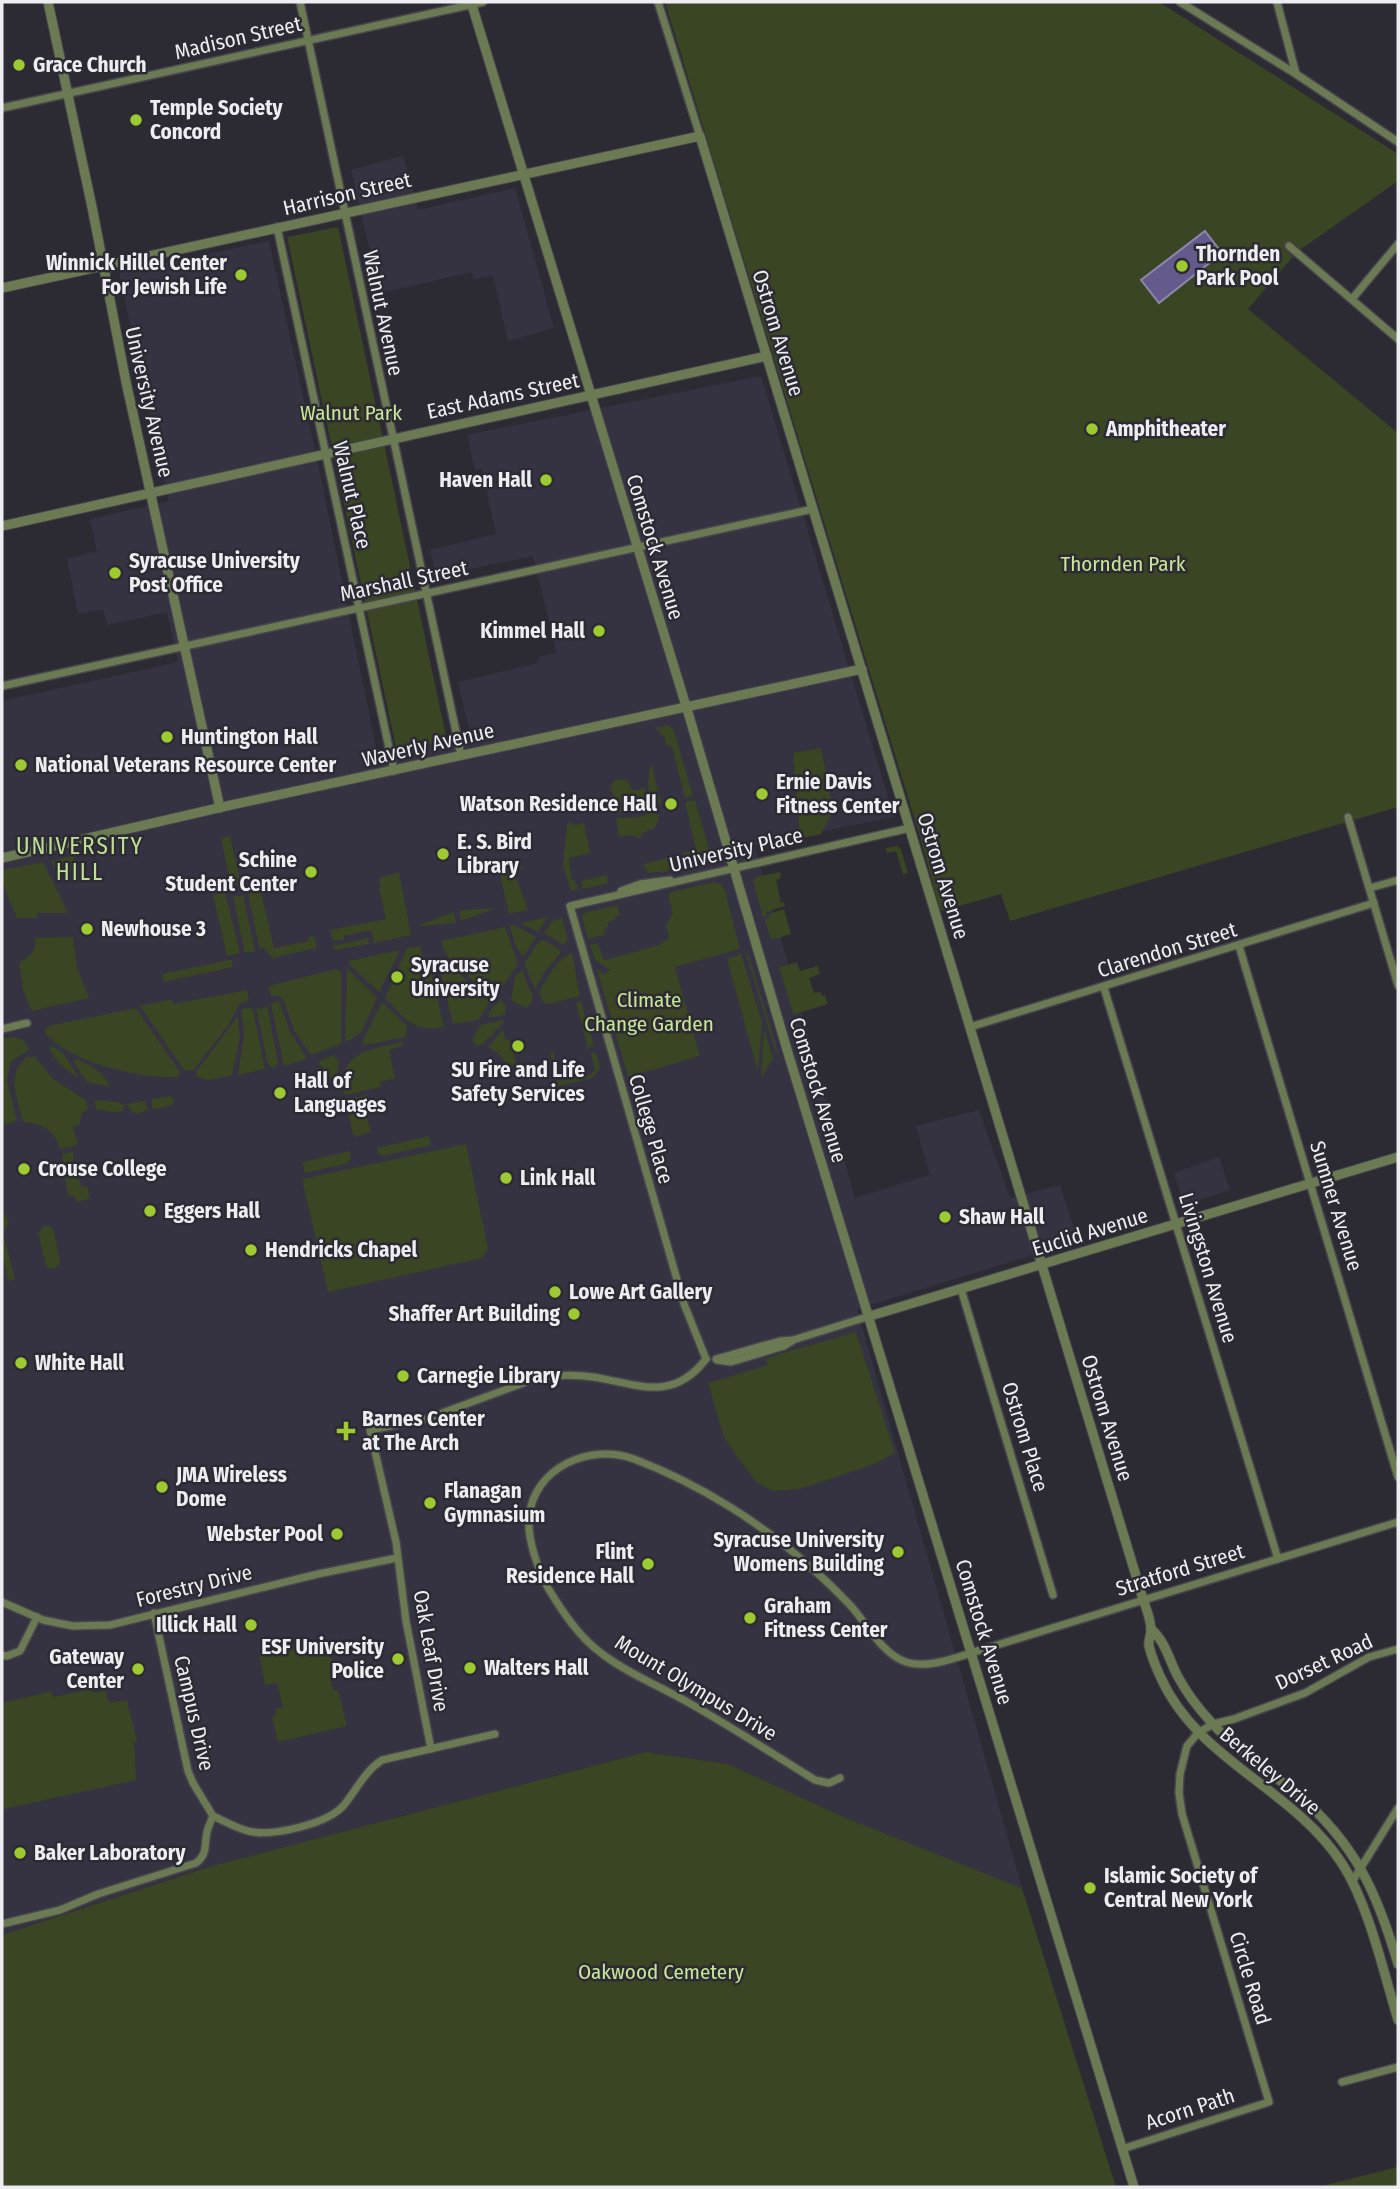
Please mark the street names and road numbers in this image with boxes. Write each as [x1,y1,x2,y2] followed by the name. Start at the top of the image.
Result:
[172,11,304,65] street label: Madison Street
[280,167,414,221] street label: Harrison Street
[357,248,409,378] street label: Walnut Avenue
[746,267,810,399] street label: Ostrom Avenue
[119,324,179,480] street label: University Avenue
[425,367,582,425] street label: East Adams Street
[327,438,377,552] street label: Walnut Place
[621,471,689,623] street label: Comstock Avenue
[338,555,470,607] street label: Marshall Street
[359,717,497,773] street label: Waverly Avenue
[911,810,975,942] street label: Ostrom Avenue
[667,822,805,878] street label: University Place
[1094,916,1240,984] street label: Clarendon Street
[784,1014,852,1166] street label: Comstock Avenue
[623,1071,679,1187] street label: College Place
[1304,1138,1368,1274] street label: Sumner Avenue
[1173,1190,1243,1346] street label: Livingston Avenue
[1029,1202,1151,1262] street label: Euclid Avenue
[1075,1352,1139,1484] street label: Ostrom Avenue
[996,1379,1054,1495] street label: Ostrom Place
[1113,1538,1247,1602] street label: Stratford Street
[950,1556,1018,1708] street label: Comstock Avenue
[133,1559,255,1613] street label: Forestry Drive
[408,1588,454,1714] street label: Oak Leaf Drive
[1271,1628,1377,1696] street label: Dorset Road
[610,1629,782,1747] street label: Mount Olympus Drive
[168,1653,220,1773] street label: Campus Drive
[1214,1721,1326,1821] street label: Berkeley Drive
[1224,1928,1276,2028] street label: Circle Road
[1142,2082,1238,2136] street label: Acorn Path

